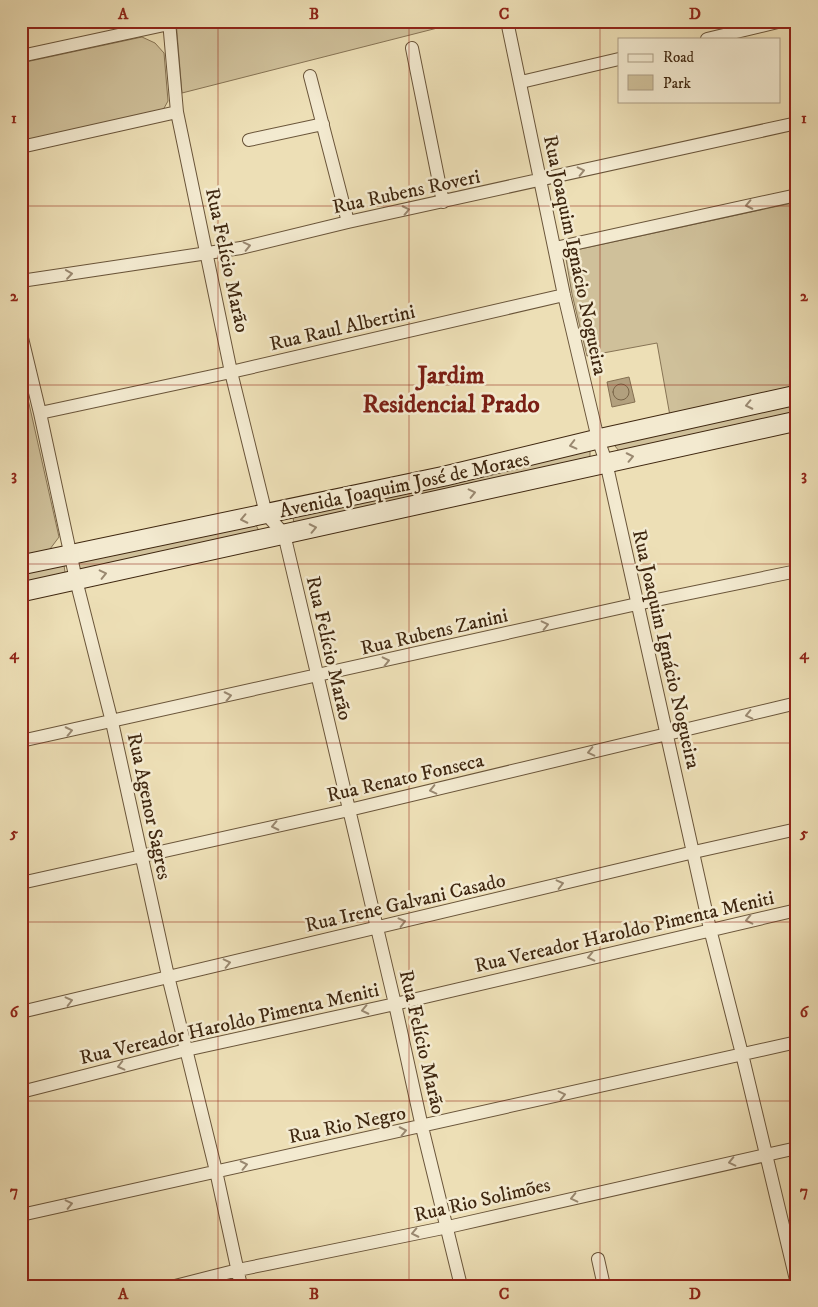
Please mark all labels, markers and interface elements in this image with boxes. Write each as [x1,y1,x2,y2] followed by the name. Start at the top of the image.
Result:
[117,4,129,24] text: A
[309,4,319,24] text: B
[499,4,509,24] text: C
[689,4,701,24] text: D
[618,38,780,102] legend
[663,48,695,67] text: Road
[663,74,692,93] text: Park
[11,108,17,128] text: 1
[801,108,807,128] text: 1
[537,133,612,378] street label: Rua Joaquim Ignácio Nogueira
[330,165,482,220] street label: Rua Rubens Roveri
[577,166,586,177] one-way arrow
[199,186,254,335] street label: Rua Felício Marão
[745,199,754,210] one-way arrow
[401,205,410,216] one-way arrow
[243,242,252,252] one-way arrow
[66,269,74,280] one-way arrow
[10,286,19,306] text: 2
[800,286,809,306] text: 2
[267,300,417,357] street label: Rua Raul Albertini
[362,360,540,420] district label: Jardim Residencial Prado
[745,399,754,410] one-way arrow
[570,439,578,449] one-way arrow
[277,447,532,524] street label: Avenida Joaquim José de Moraes
[626,452,635,463] one-way arrow
[11,465,17,485] text: 3
[801,465,807,485] text: 3
[467,488,476,499] one-way arrow
[240,513,249,524] one-way arrow
[308,523,317,534] one-way arrow
[626,527,705,772] street label: Rua Joaquim Ignácio Nogueira
[99,569,107,580] one-way arrow
[300,574,357,723] street label: Rua Felício Marão
[358,603,510,662] street label: Rua Rubens Zanini
[540,620,549,631] one-way arrow
[8,644,19,664] text: 4
[798,644,809,664] text: 4
[382,656,391,667] one-way arrow
[223,691,232,702] one-way arrow
[745,709,754,720] one-way arrow
[64,726,73,737] one-way arrow
[121,731,176,882] street label: Rua Agenor Sagres
[587,746,596,757] one-way arrow
[324,748,487,809] street label: Rua Renato Fonseca
[429,784,438,795] one-way arrow
[270,820,279,831] one-way arrow
[9,823,18,843] text: 5
[799,823,808,843] text: 5
[303,868,508,939] street label: Rua Irene Galvani Casado
[556,879,565,890] one-way arrow
[472,886,776,979] street label: Rua Vereador Haroldo Pimenta Meniti
[745,914,754,925] one-way arrow
[398,917,407,928] one-way arrow
[586,951,595,962] one-way arrow
[222,958,231,969] one-way arrow
[393,968,450,1117] street label: Rua Felício Marão
[77,978,381,1071] street label: Rua Vereador Haroldo Pimenta Meniti
[64,996,72,1006] one-way arrow
[10,1002,20,1022] text: 6
[800,1002,810,1022] text: 6
[360,1004,369,1015] one-way arrow
[116,1060,125,1071] one-way arrow
[557,1090,566,1101] one-way arrow
[286,1101,408,1150] street label: Rua Rio Negro
[399,1126,408,1137] one-way arrow
[728,1156,737,1167] one-way arrow
[240,1160,249,1171] one-way arrow
[412,1173,553,1228] street label: Rua Rio Solimões
[10,1181,18,1201] text: 7
[800,1181,808,1201] text: 7
[569,1192,578,1203] one-way arrow
[64,1200,73,1210] one-way arrow
[411,1228,419,1238] one-way arrow
[117,1284,129,1304] text: A
[309,1284,319,1304] text: B
[499,1284,509,1304] text: C
[689,1284,701,1304] text: D

